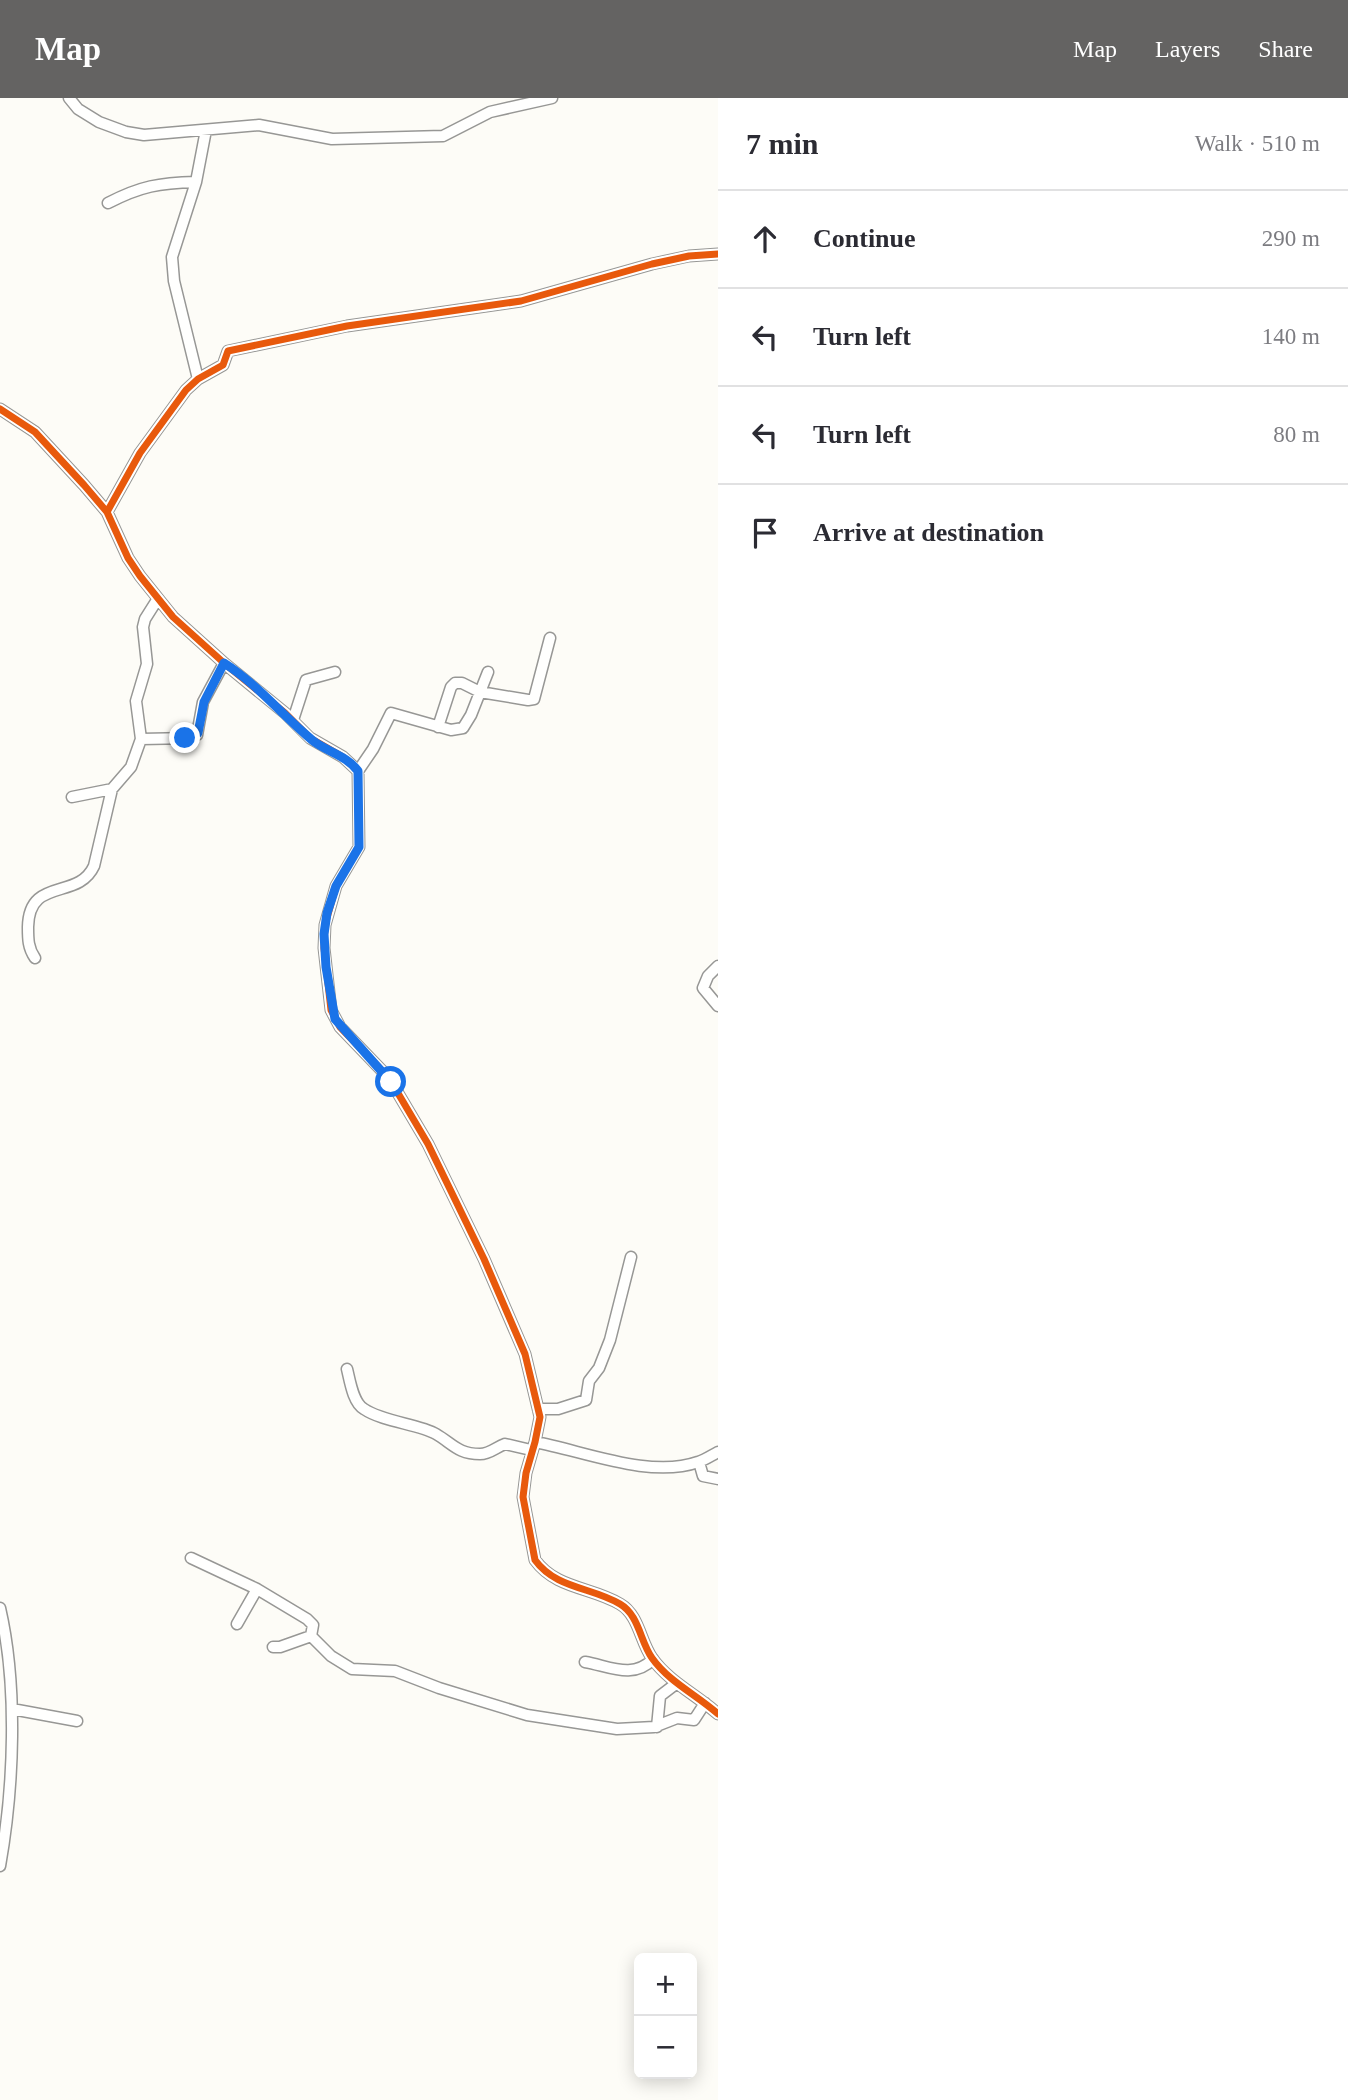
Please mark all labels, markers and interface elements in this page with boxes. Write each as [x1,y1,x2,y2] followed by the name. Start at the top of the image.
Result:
[35,31,101,67] text: Map
[1073,36,1117,62] text: Map
[1155,36,1220,62] text: Layers
[1258,36,1313,62] text: Share
[746,127,819,160] text: 7 min
[1195,131,1320,156] text: Walk · 510 m
[746,220,784,258] icon: ahead
[813,224,916,253] text: Continue
[1262,226,1320,251] text: 290 m
[746,318,784,356] icon: left
[813,322,911,351] text: Turn left
[1262,324,1320,349] text: 140 m
[746,416,784,454] icon: left
[813,420,911,449] text: Turn left
[1273,422,1320,447] text: 80 m
[746,514,784,552] icon: arrive
[813,518,1044,547] text: Arrive at destination
[169,722,200,753] route end
[375,1066,406,1097] route start
[634,1953,697,2079] map controls
[634,1953,697,2016] button: +
[634,2016,697,2079] button: −

